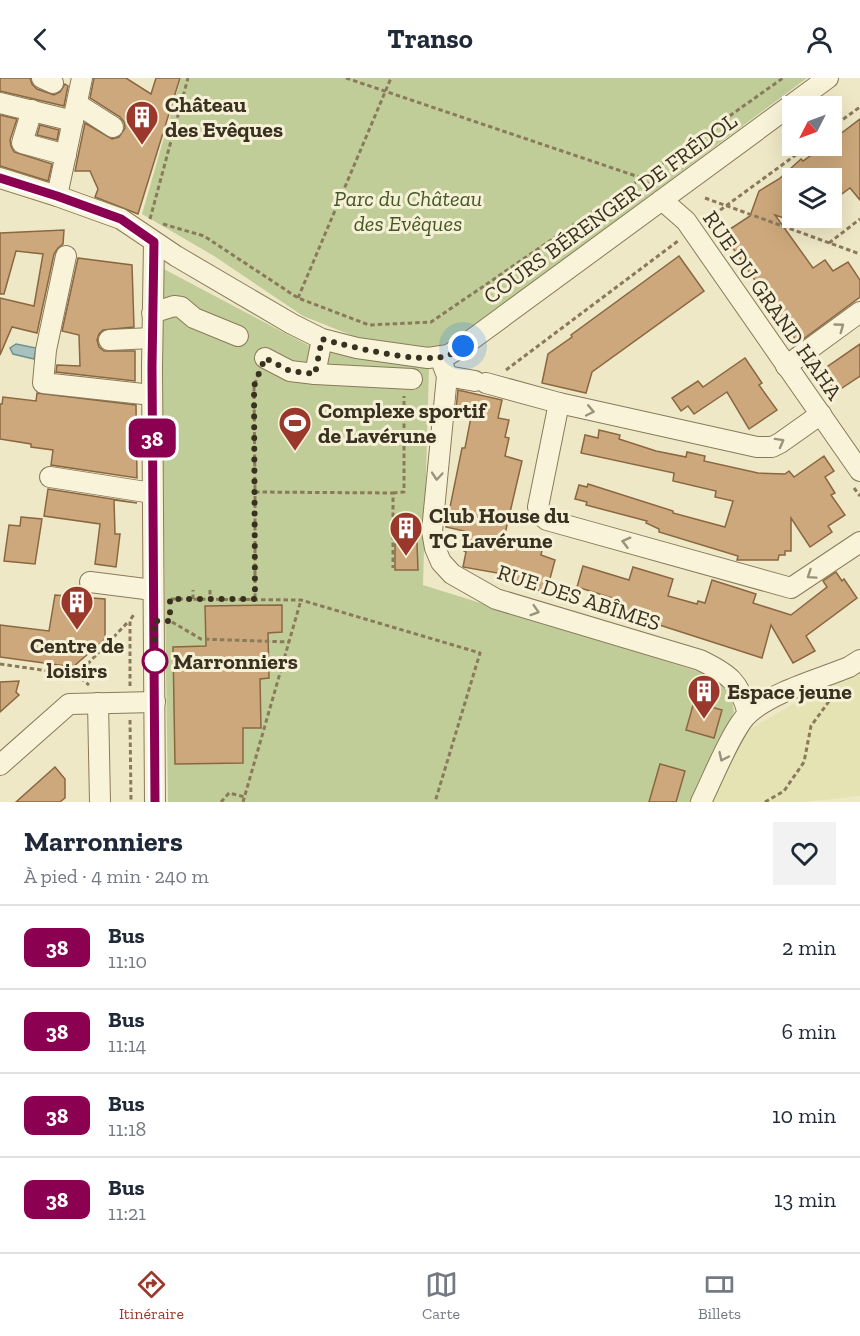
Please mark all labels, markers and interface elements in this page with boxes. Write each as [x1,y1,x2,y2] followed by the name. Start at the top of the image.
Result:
[24,23,57,56] icon: back
[387,23,473,55] text: Transo
[803,23,836,56] icon: person
[165,91,283,143] place label: Château des Evêques
[782,96,842,156] north arrow
[782,96,842,228] map controls
[124,99,160,146] building icon: Château des Evêques
[478,107,742,310] street label: COURS BÉRENGER DE FRÉDOL
[782,168,842,228] button: layers
[334,185,482,237] park label: Parc du Château des Evêques
[697,206,848,406] street label: RUE DU GRAND HAHA
[833,323,844,334] one-way arrow
[448,331,478,361] your location
[318,397,488,449] place label: Complexe sportif de Lavérune
[585,404,595,417] one-way arrow
[277,405,313,452] sports icon: Complexe sportif de Lavérune
[125,418,179,458] line badge: 38
[141,426,163,451] text: 38
[774,438,784,449] one-way arrow
[431,472,444,481] one-way arrow
[429,502,570,554] place label: Club House du TC Lavérune
[388,510,424,557] building icon: Club House du TC Lavérune
[622,537,632,549] one-way arrow
[494,558,664,637] street label: RUE DES ABÎMES
[807,567,817,579] one-way arrow
[59,584,95,631] building icon: Centre de loisirs
[529,604,539,616] one-way arrow
[30,632,124,684] place label: Centre de loisirs
[142,648,168,674] marker: Marronniers
[173,648,298,675] place label: Marronniers
[686,673,722,720] building icon: Espace jeune
[727,678,852,705] place label: Espace jeune
[718,751,730,762] one-way arrow
[773,822,836,885] button: heart
[24,825,183,858] text: Marronniers
[24,864,209,888] text: À pied · 4 min · 240 m
[108,922,145,949] text: Bus
[782,934,836,961] text: 2 min
[46,935,68,960] text: 38
[108,949,147,973] text: 11:10
[108,1006,145,1033] text: Bus
[782,1018,836,1045] text: 6 min
[46,1019,68,1044] text: 38
[108,1033,146,1057] text: 11:14
[108,1090,145,1117] text: Bus
[772,1102,836,1129] text: 10 min
[46,1103,68,1128] text: 38
[108,1117,146,1141] text: 11:18
[108,1174,145,1201] text: Bus
[774,1186,836,1213] text: 13 min
[46,1187,68,1212] text: 38
[108,1201,146,1225] text: 11:21
[119,1268,184,1323] tab: Itinéraire
[422,1268,460,1323] tab: Carte
[698,1268,741,1323] tab: Billets

